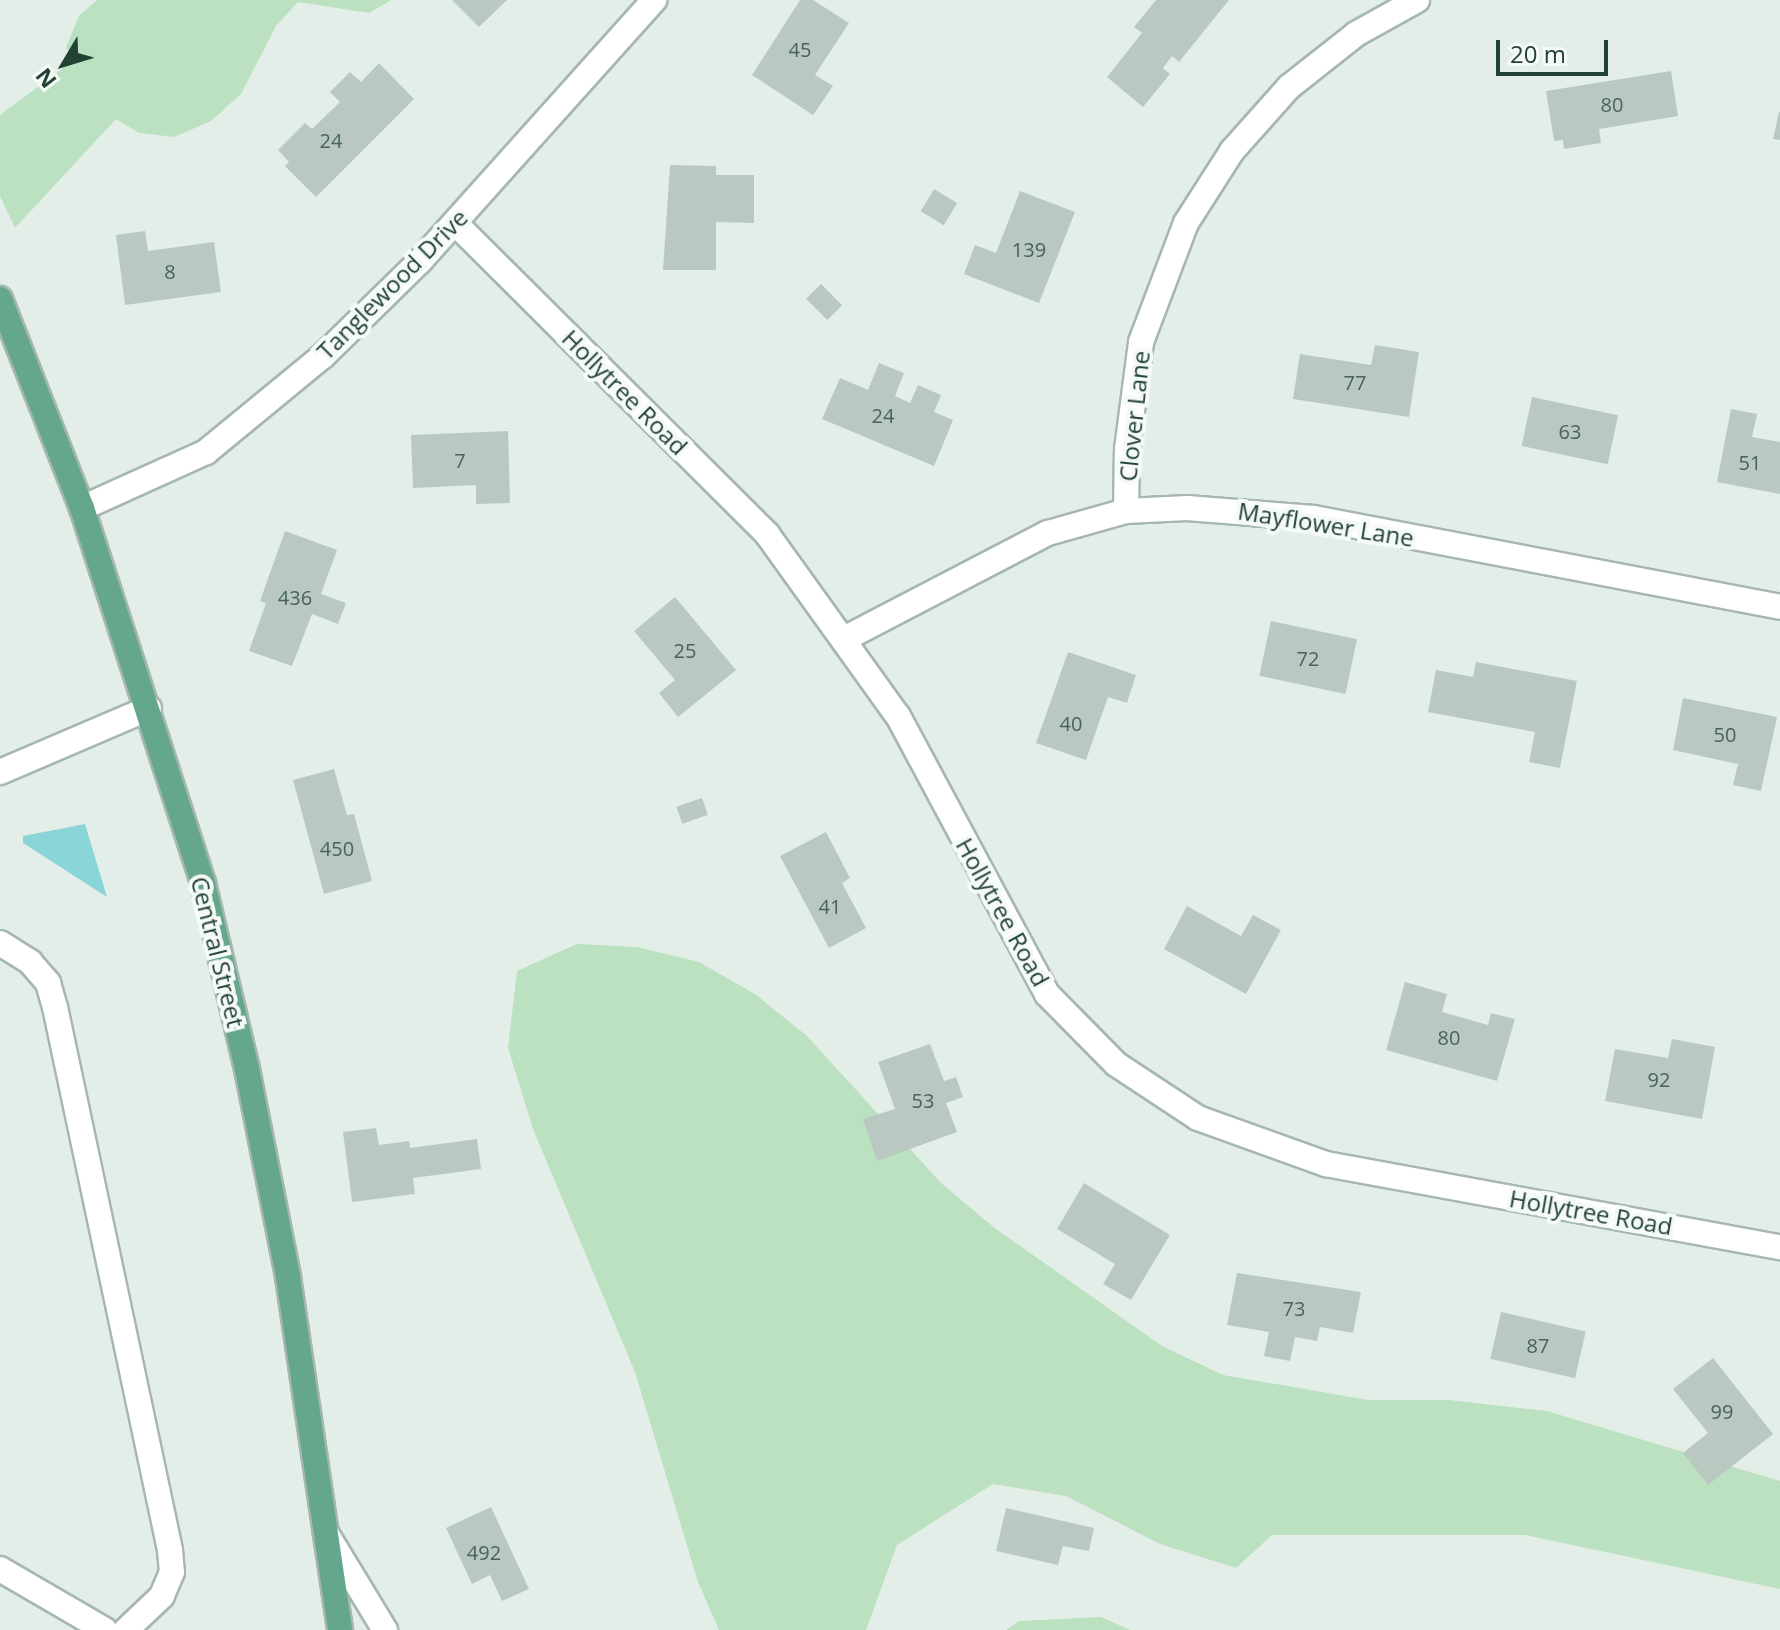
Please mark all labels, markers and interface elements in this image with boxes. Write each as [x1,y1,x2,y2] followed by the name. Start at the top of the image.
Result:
[24,24,104,104] north arrow
[1500,24,1612,74] scale bar
[789,37,811,61] house number: 45
[1510,37,1566,70] text: 20 m
[28,62,62,95] text: N
[1601,92,1623,116] house number: 80
[320,128,342,152] house number: 24
[311,203,473,365] street label: Tanglewood Drive
[1012,237,1046,261] house number: 139
[164,259,176,283] house number: 8
[556,323,694,461] street label: Hollytree Road
[1113,349,1155,483] street label: Clover Lane
[1344,370,1366,394] house number: 77
[872,403,894,427] house number: 24
[1559,419,1581,443] house number: 63
[454,448,466,472] house number: 7
[1739,450,1761,474] house number: 51
[1236,496,1416,552] street label: Mayflower Lane
[278,585,312,609] house number: 436
[674,638,696,662] house number: 25
[1297,646,1319,670] house number: 72
[1060,711,1082,735] house number: 40
[1714,722,1736,746] house number: 50
[950,833,1056,991] street label: Hollytree Road
[320,836,354,860] house number: 450
[185,874,251,1030] street label: Central Street
[819,894,841,918] house number: 41
[1438,1025,1460,1049] house number: 80
[1648,1067,1670,1091] house number: 92
[912,1088,934,1112] house number: 53
[1507,1183,1675,1241] street label: Hollytree Road
[1283,1296,1305,1320] house number: 73
[1527,1333,1549,1357] house number: 87
[1711,1399,1733,1423] house number: 99
[467,1540,501,1564] house number: 492

